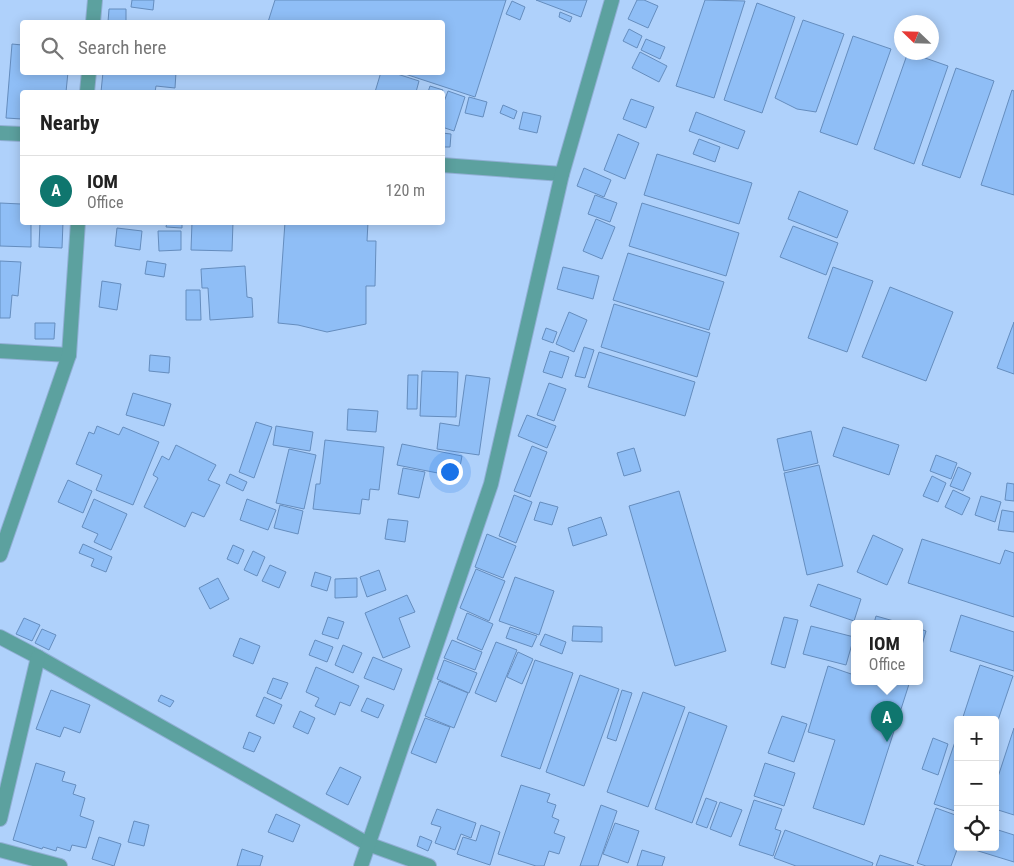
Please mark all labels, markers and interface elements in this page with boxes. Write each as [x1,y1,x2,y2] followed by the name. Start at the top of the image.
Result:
[894,15,939,60] north arrow
[20,20,445,75] search box
[38,34,66,62] icon: search
[78,36,166,59] text: Search here
[40,111,99,135] text: Nearby
[87,170,118,193] text: IOM
[51,181,61,200] text: A
[386,181,425,200] text: 120 m
[87,193,123,212] text: Office
[437,459,463,485] your location
[851,620,923,685] popup
[869,632,900,655] text: IOM
[869,655,905,674] text: Office
[871,701,903,742] pin: A
[954,716,999,851] map controls
[954,716,999,761] button: +
[954,761,999,806] button: −
[954,806,999,851] button: locate

